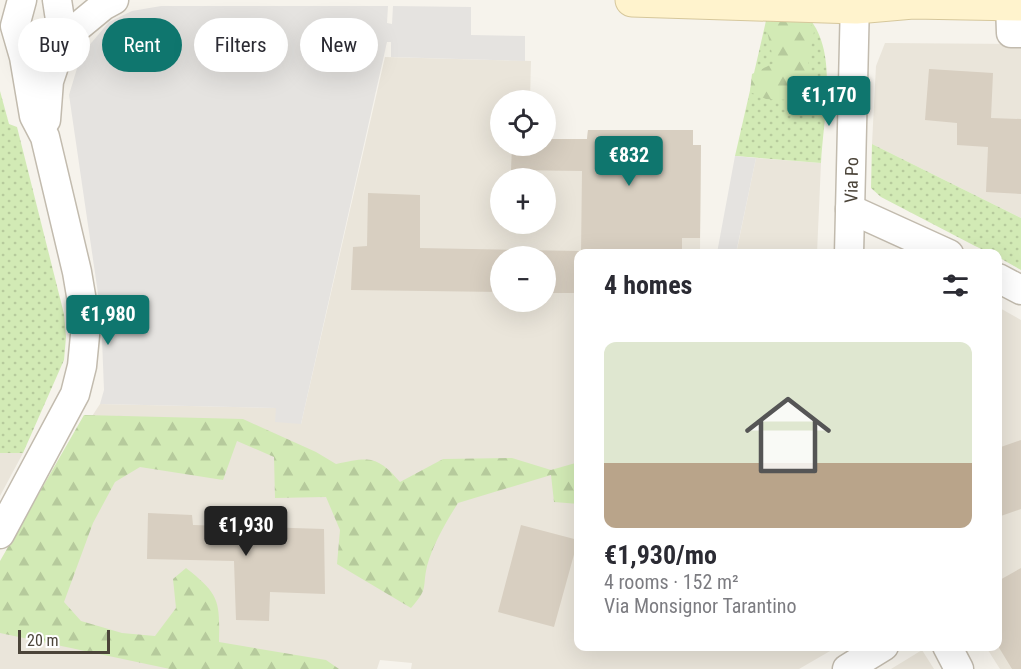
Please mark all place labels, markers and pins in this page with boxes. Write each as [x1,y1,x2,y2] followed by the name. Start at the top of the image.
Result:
[780,76,878,127] pin: €1,170
[593,136,665,187] pin: €832
[59,295,157,346] pin: €1,980
[197,506,295,557] pin: €1,930

